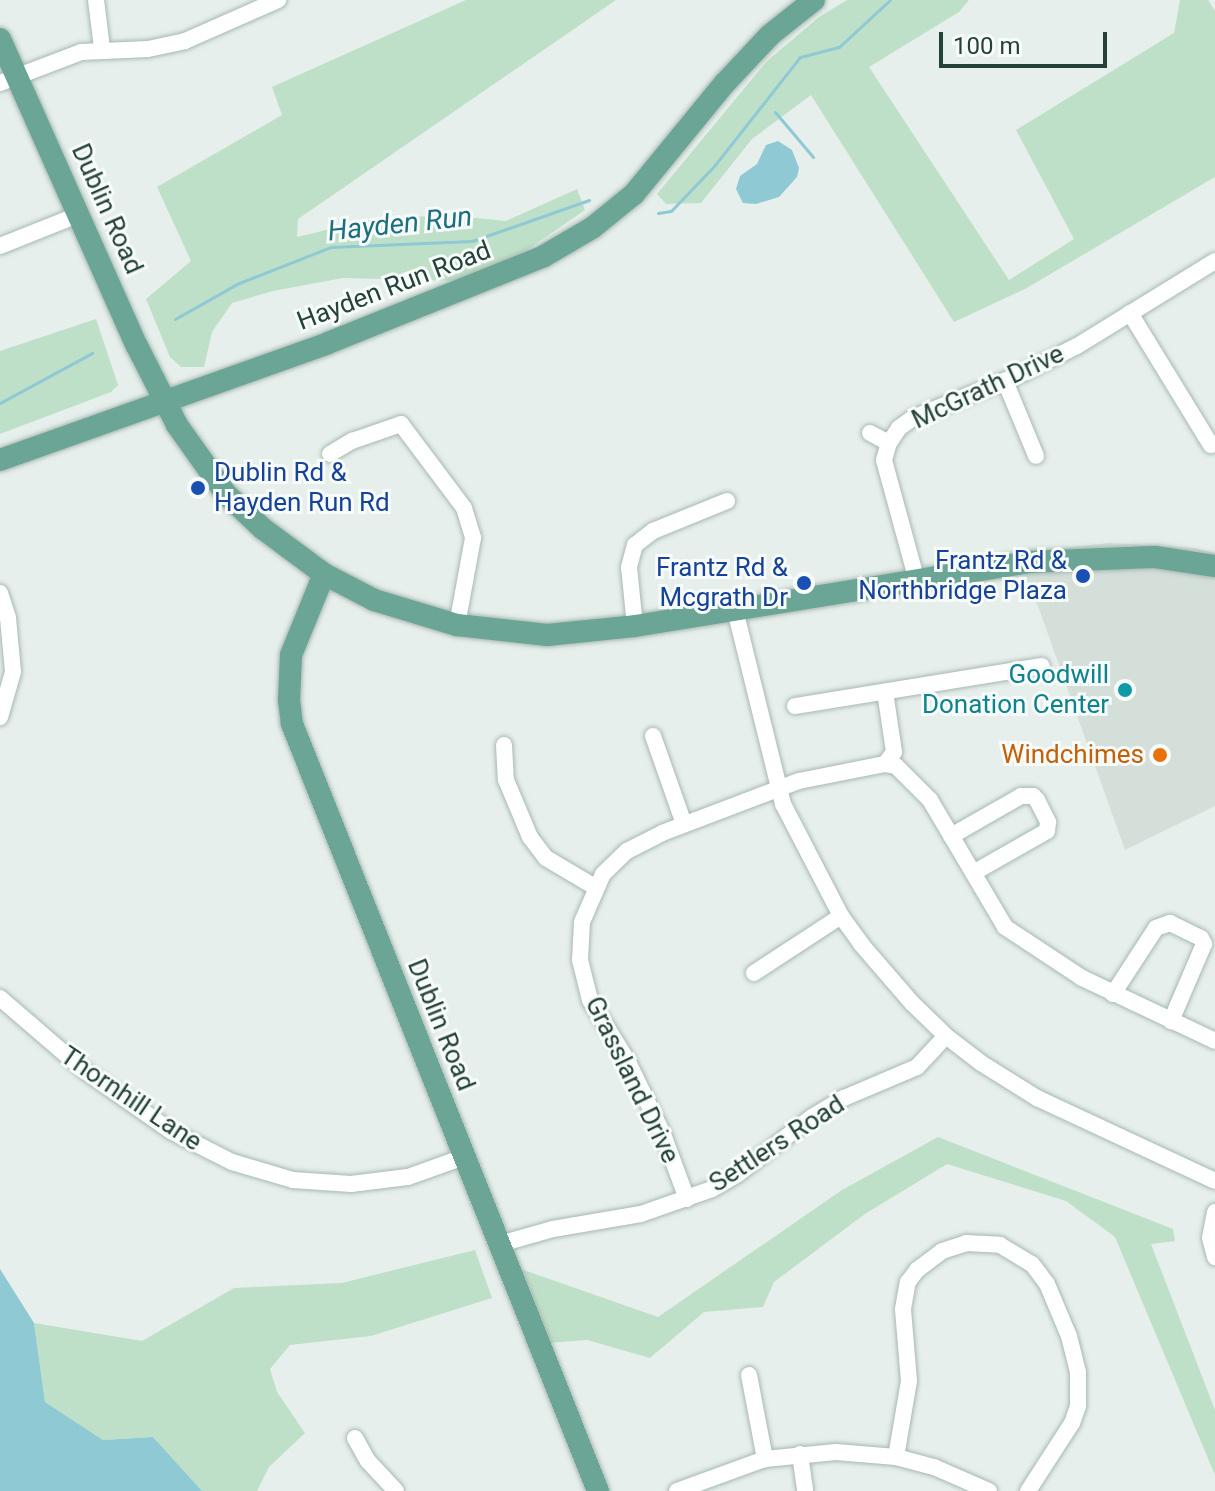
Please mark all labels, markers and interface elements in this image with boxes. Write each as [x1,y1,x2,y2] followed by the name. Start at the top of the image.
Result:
[943,16,1111,66] scale bar
[953,32,1020,60] text: 100 m
[64,139,150,279] street label: Dublin Road
[326,200,474,248] water label: Hayden Run
[293,235,495,337] street label: Hayden Run Road
[907,338,1069,436] street label: McGrath Drive
[214,457,390,518] place label: Dublin Rd & Hayden Run Rd
[189,479,207,497] marker: Dublin Rd & Hayden Run Rd
[858,545,1067,606] place label: Frantz Rd & Northbridge Plaza
[656,552,788,614] place label: Frantz Rd & Mcgrath Dr
[1074,567,1092,585] marker: Frantz Rd & Northbridge Plaza
[795,574,813,592] marker: Frantz Rd & Mcgrath Dr
[922,659,1109,720] place label: Goodwill Donation Center
[1116,681,1134,699] marker: Goodwill Donation Center
[1001,739,1144,771] place label: Windchimes
[1151,746,1169,764] marker: Windchimes
[400,955,482,1095] street label: Dublin Road
[578,992,686,1168] street label: Grassland Drive
[54,1040,208,1158] street label: Thornhill Lane
[704,1089,850,1199] street label: Settlers Road

